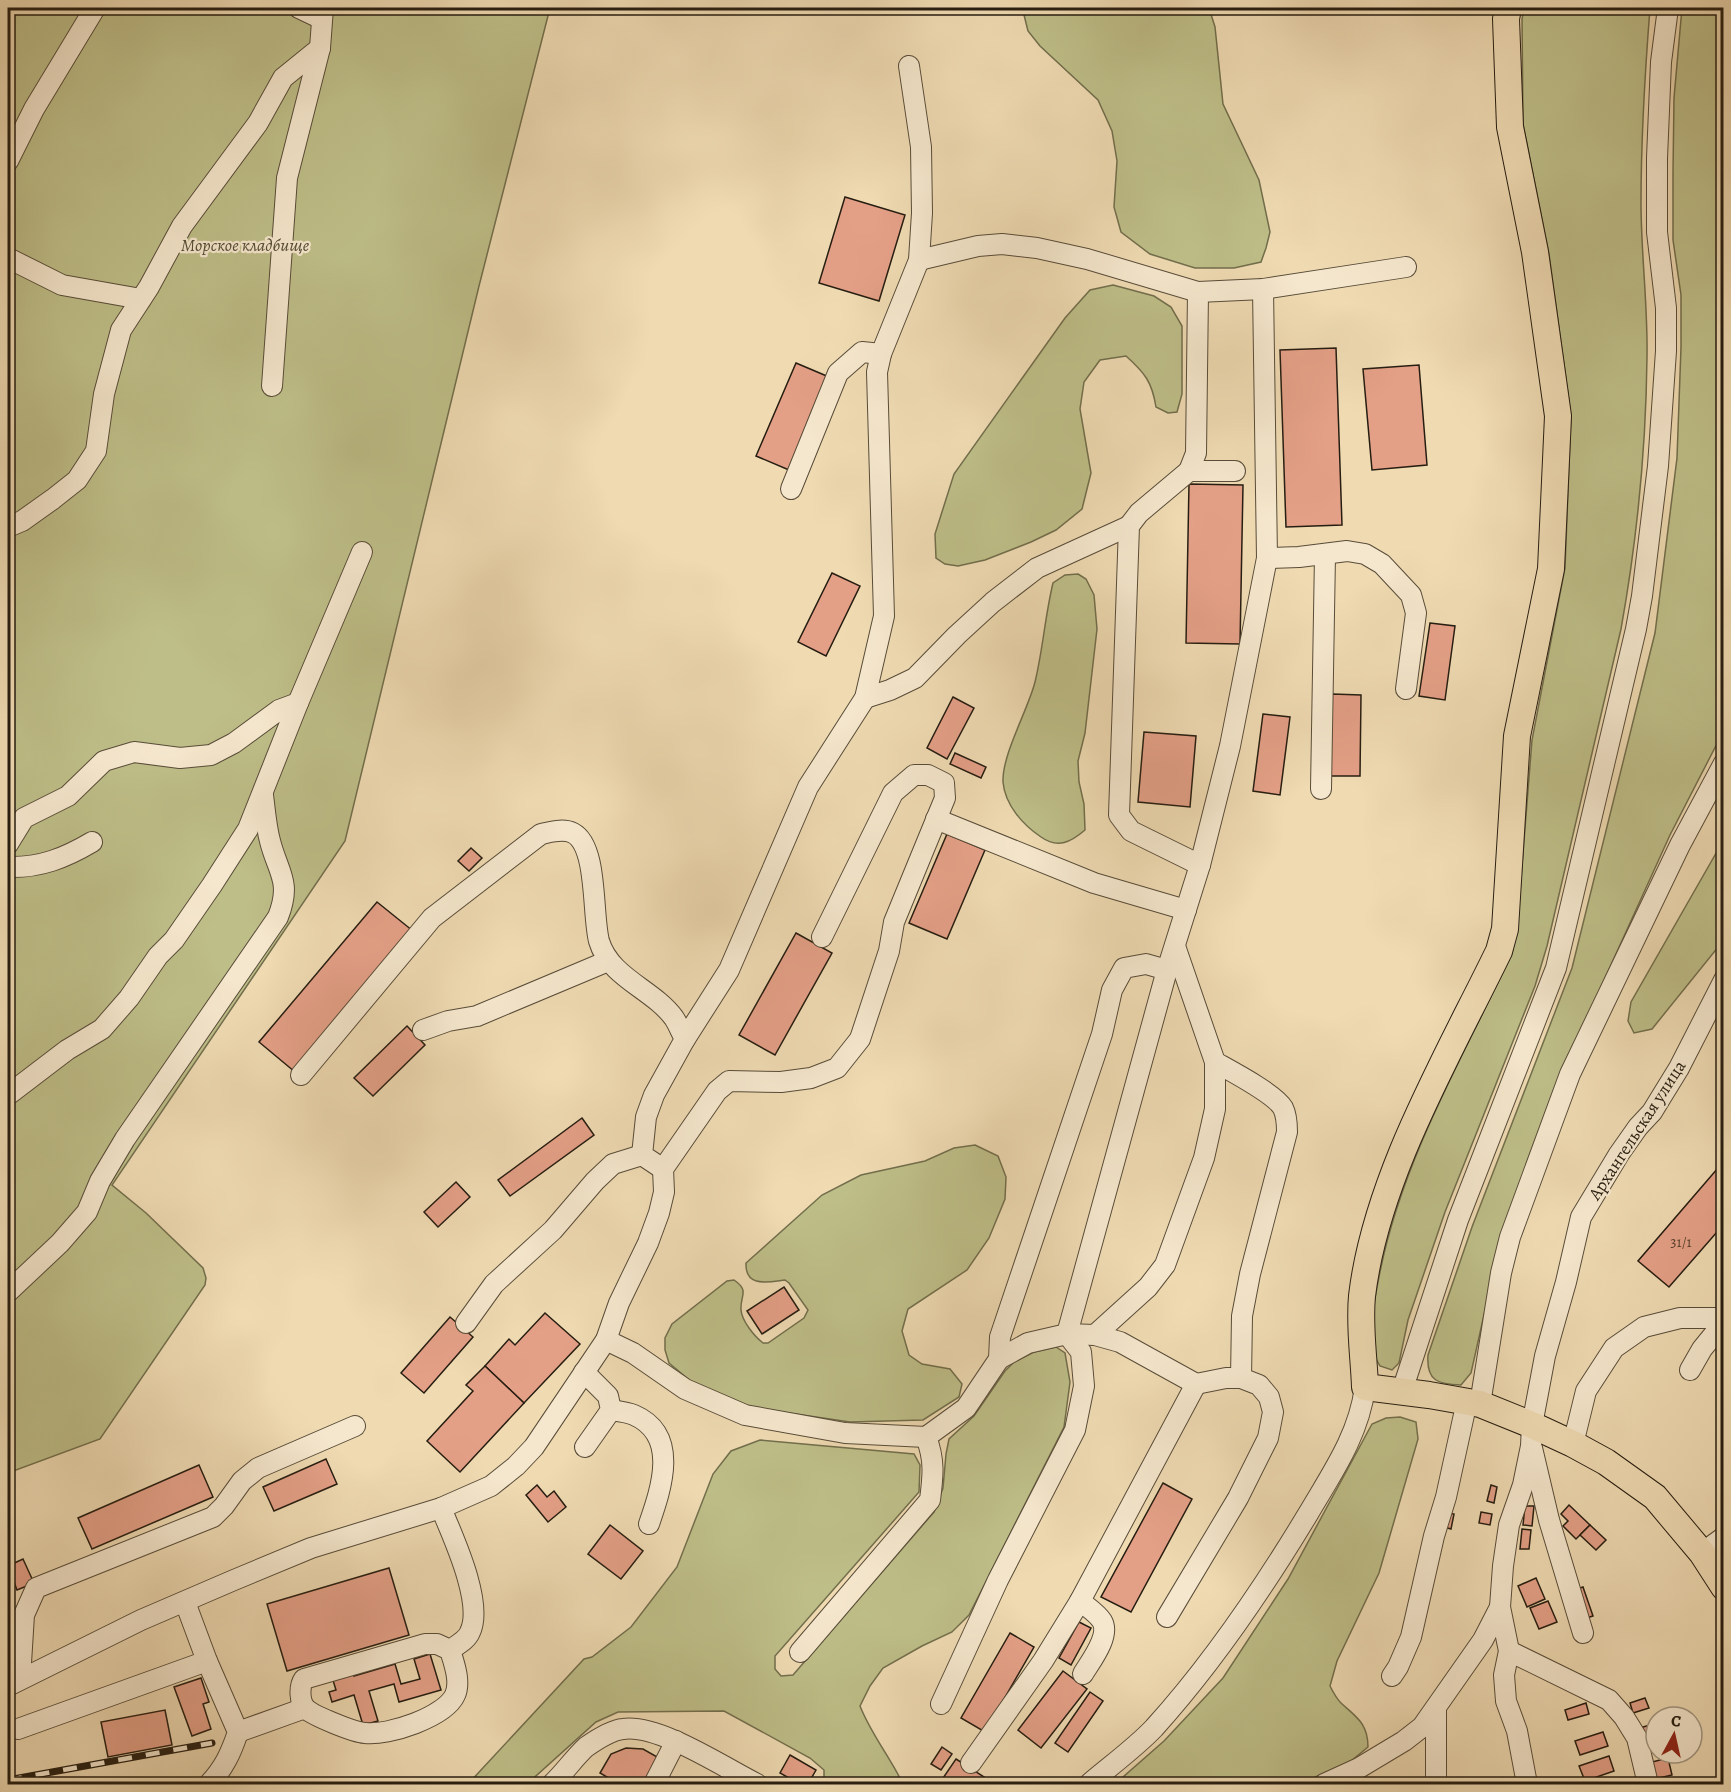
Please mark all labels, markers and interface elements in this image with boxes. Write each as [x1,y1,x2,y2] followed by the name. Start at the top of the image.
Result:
[181,233,310,257] park label: Морское кладбище
[1582,1055,1692,1205] street label: Архангельская улица
[1670,1232,1692,1252] house number: 31/1
[1644,1705,1704,1765] north arrow
[1670,1710,1683,1733] text: С

